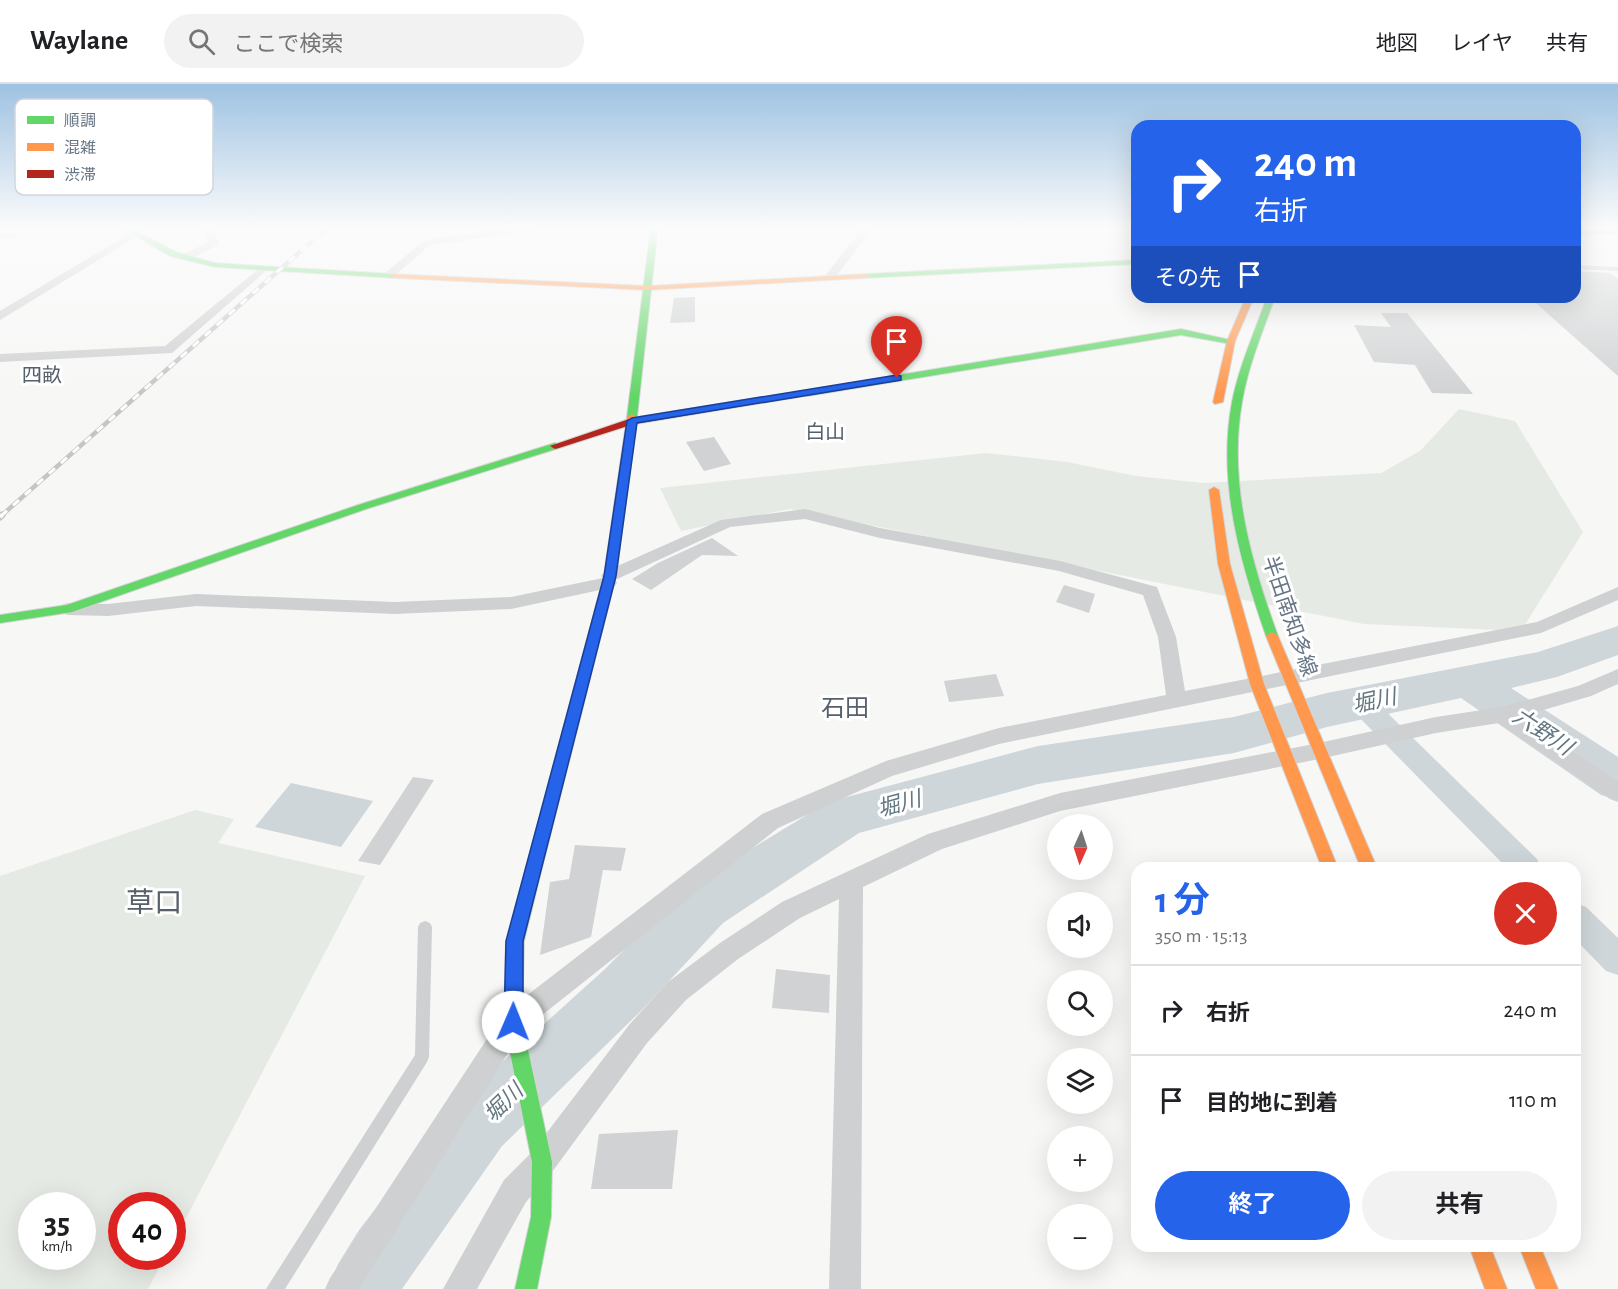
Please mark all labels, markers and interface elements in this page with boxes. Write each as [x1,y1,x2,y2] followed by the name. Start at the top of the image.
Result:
[164,14,584,68] search box
[185,25,218,58] icon: search
[30,27,128,55] text: Waylane
[233,33,343,55] text: ここで検索
[1376,33,1418,54] text: 地図
[1451,33,1513,54] text: レイヤ
[1546,33,1588,54] text: 共有
[15,99,213,195] legend
[64,113,96,129] text: 順調
[64,139,96,156] text: 混雑
[1254,142,1357,184] text: 240 m
[1155,144,1233,222] icon: right
[64,167,96,183] text: 渋滞
[1254,198,1308,225] text: 右折
[1233,258,1266,291] icon: arrive
[1155,267,1221,289] text: その先
[871,316,922,378] pin
[880,325,913,358] icon: arrive
[22,365,62,386] district label: 四畝
[805,422,845,443] district label: 白山
[1259,553,1321,679] street label: 半田南知多線
[1350,684,1400,716] water label: 堀川
[821,697,869,721] district label: 石田
[1509,704,1578,760] water label: 六野川
[875,786,925,820] water label: 堀川
[1047,814,1113,880] north arrow
[1047,814,1113,1270] map controls
[1494,882,1557,945] button: close
[1155,883,1209,919] text: 1 分
[126,888,182,918] district label: 草口
[1047,892,1113,958] button: sound
[1155,926,1248,946] text: 350 m · 15:13
[1047,970,1113,1036] button: search
[481,990,545,1054] position arrow
[1155,994,1188,1027] icon: right
[1504,999,1557,1021] text: 240 m
[1206,1002,1250,1024] text: 右折
[1047,1048,1113,1114] button: layers
[480,1077,529,1126] water label: 堀川
[1155,1084,1188,1117] icon: arrive
[1509,1089,1557,1111] text: 110 m
[1206,1092,1338,1114] text: 目的地に到着
[1047,1126,1113,1192] button: +
[1155,1171,1350,1240] button: 終了
[1362,1171,1557,1240] button: 共有
[108,1192,186,1270] speed limit sign: 40
[1047,1204,1113,1270] button: −
[44,1209,70,1239] text: 35
[42,1239,72,1254] text: km/h

